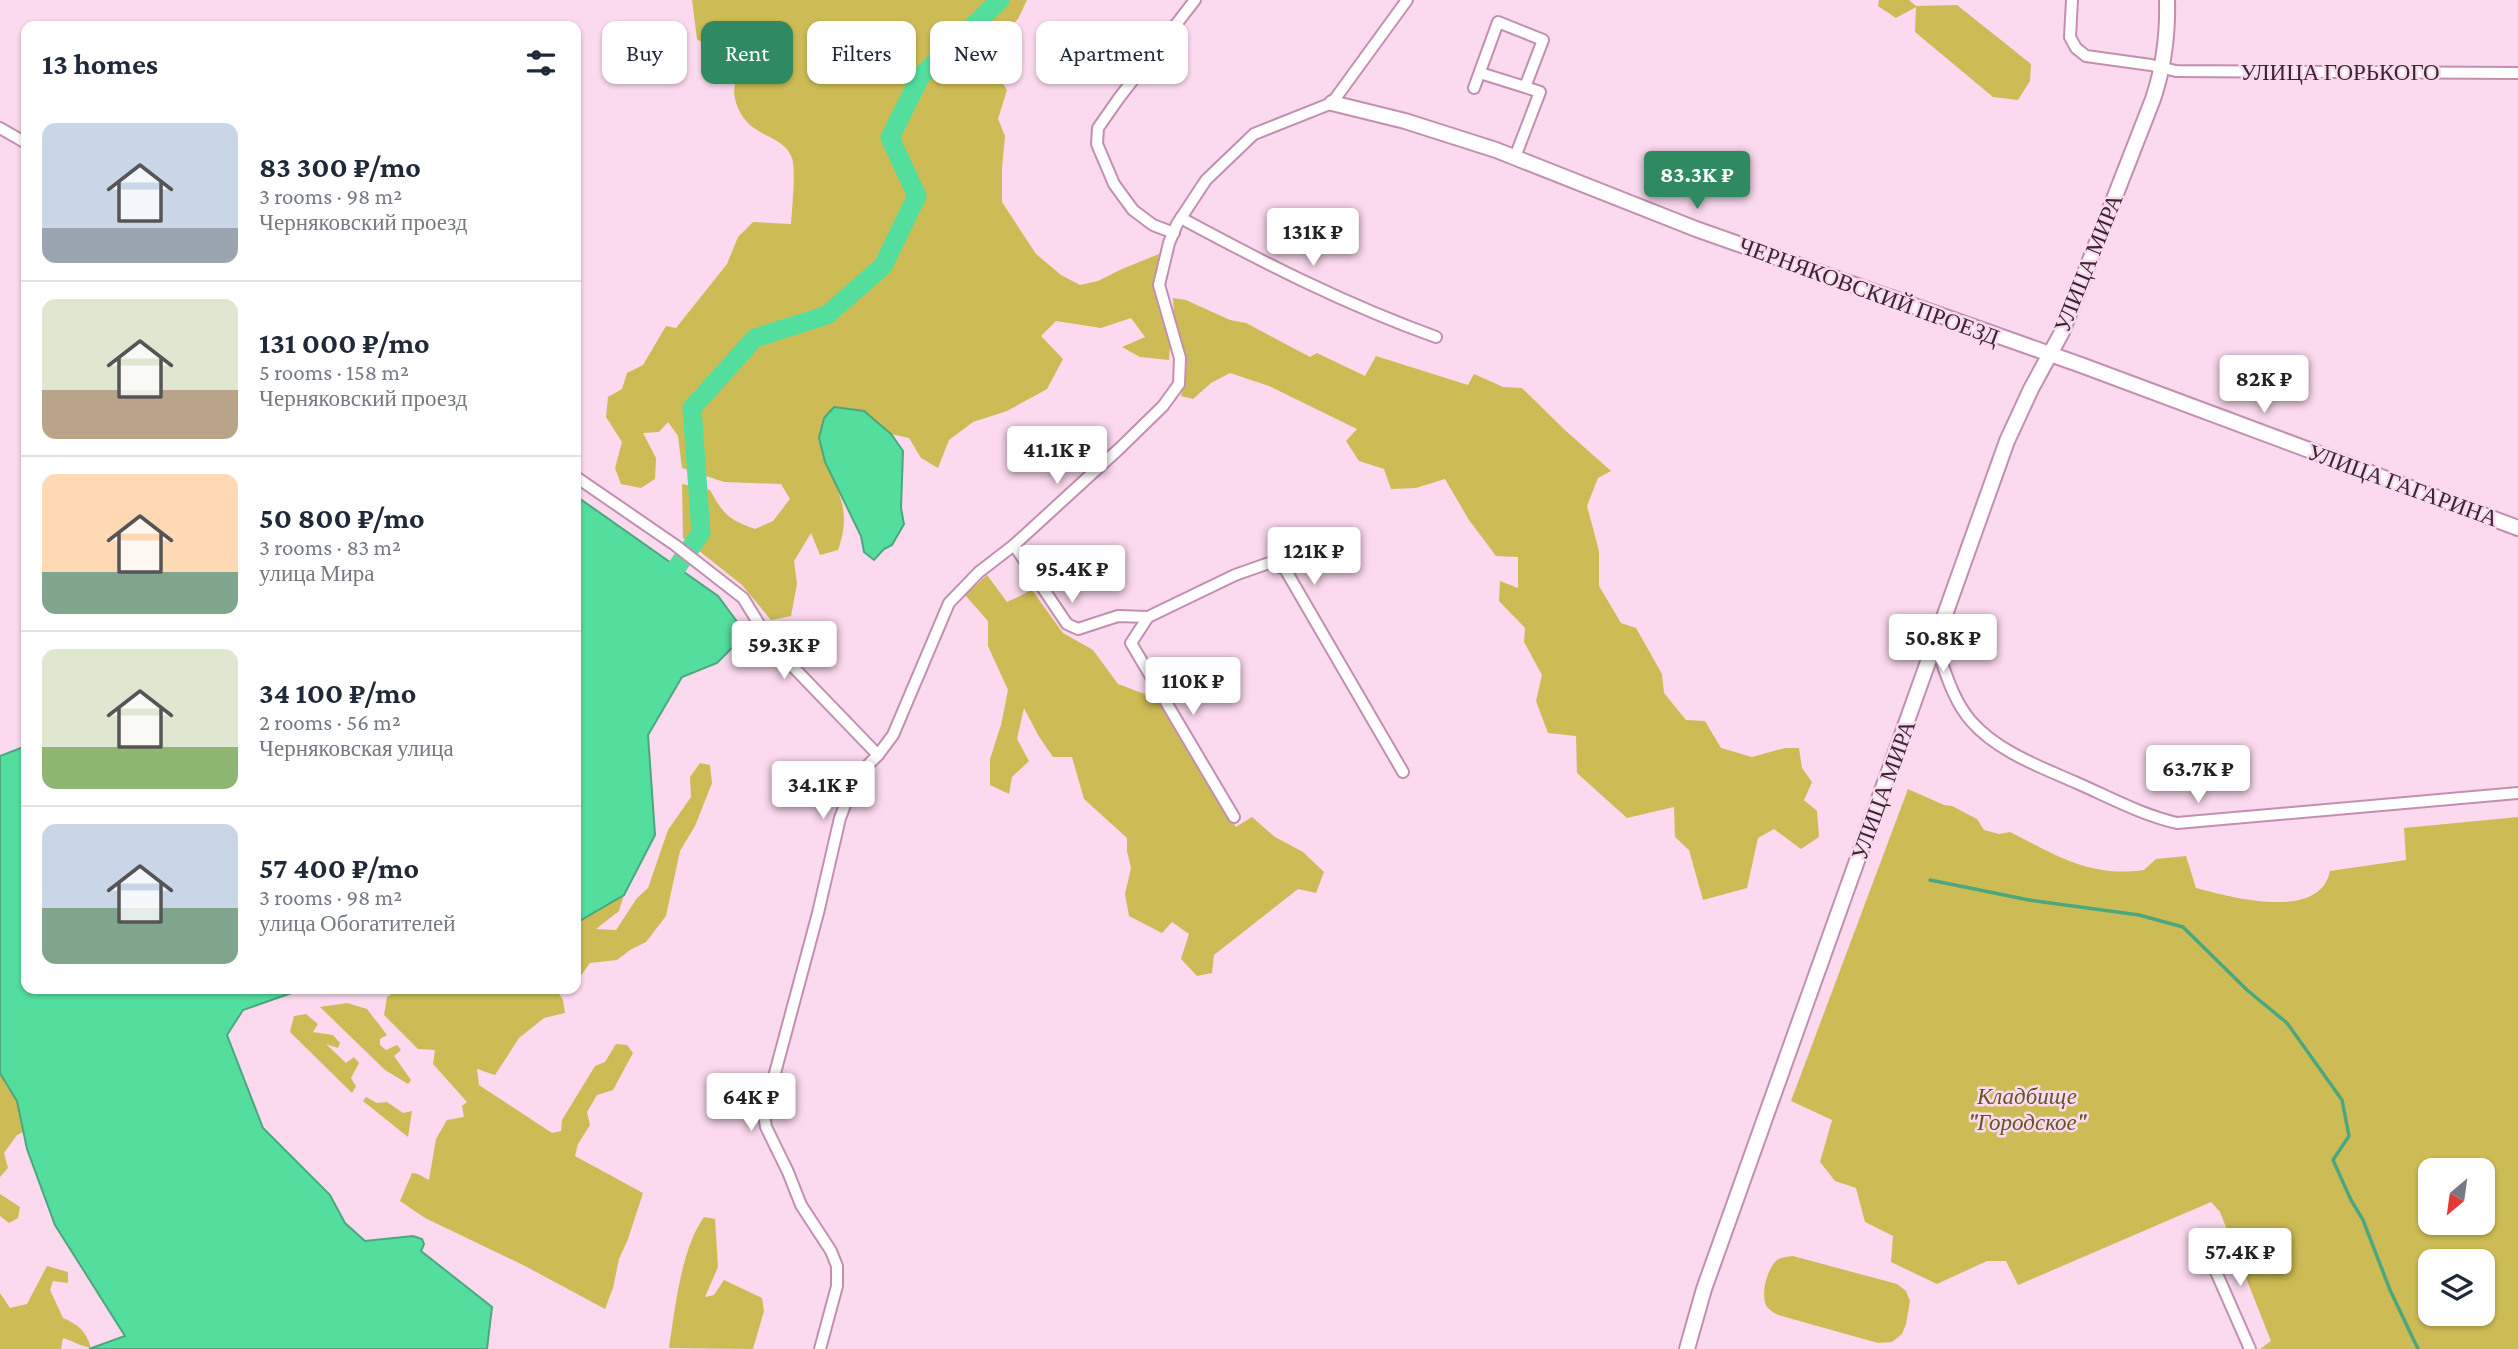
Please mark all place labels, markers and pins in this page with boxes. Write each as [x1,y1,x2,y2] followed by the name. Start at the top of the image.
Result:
[1632,152,1762,211] pin: 83.3K ₽
[1256,208,1370,268] pin: 131K ₽
[2215,356,2313,415] pin: 82K ₽
[992,426,1122,486] pin: 41.1K ₽
[1257,528,1371,587] pin: 121K ₽
[1007,546,1137,605] pin: 95.4K ₽
[1878,614,2008,674] pin: 50.8K ₽
[719,622,849,681] pin: 59.3K ₽
[1136,658,1250,717] pin: 110K ₽
[2133,746,2263,805] pin: 63.7K ₽
[758,762,888,821] pin: 34.1K ₽
[702,1074,800,1133] pin: 64K ₽
[2175,1228,2305,1288] pin: 57.4K ₽

